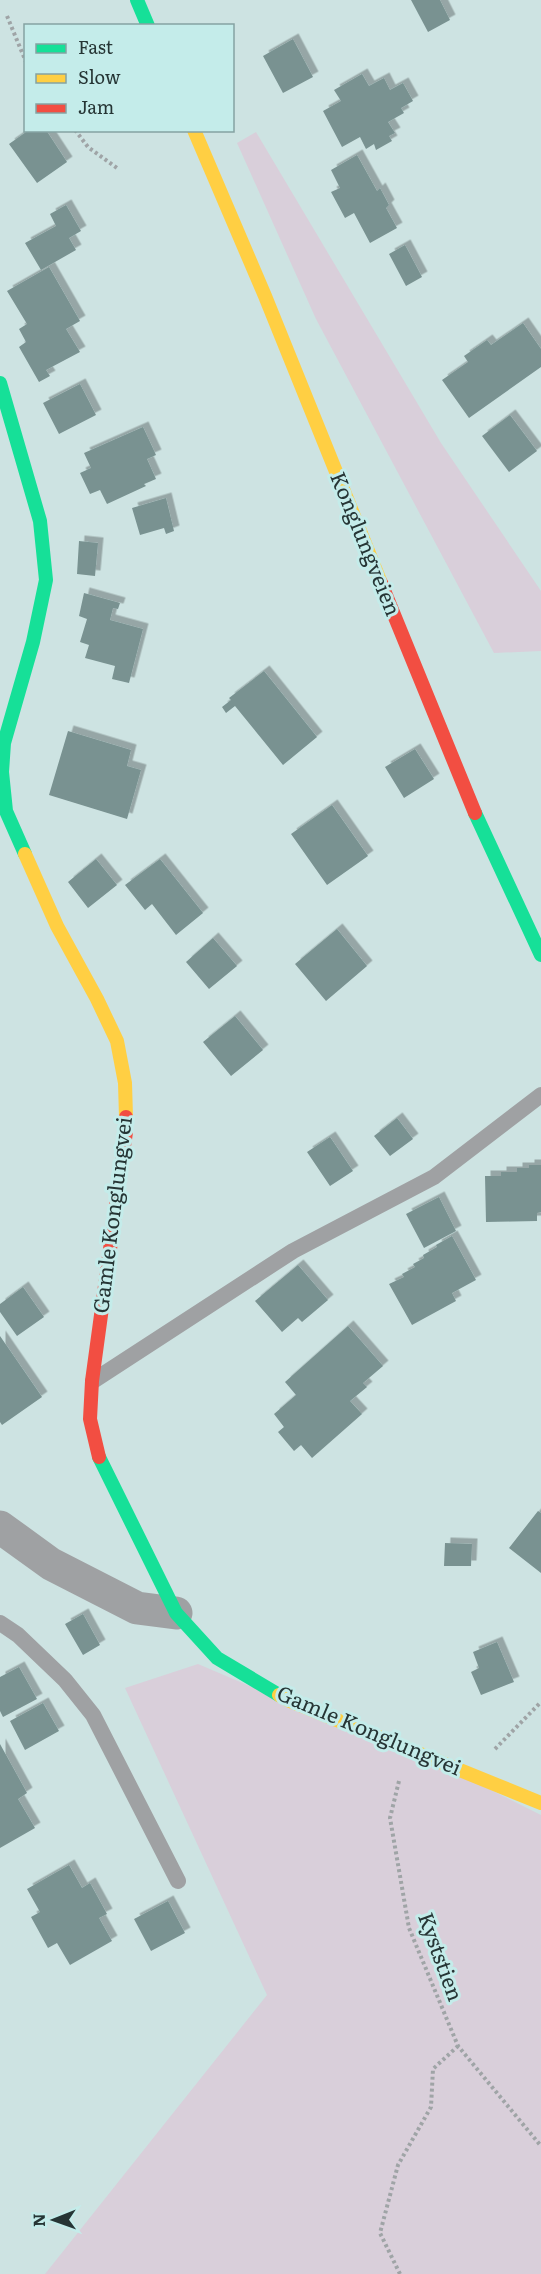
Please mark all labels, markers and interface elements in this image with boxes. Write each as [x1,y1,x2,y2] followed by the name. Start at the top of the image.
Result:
[24,24,234,132] legend
[78,33,114,60] text: Fast
[78,63,121,90] text: Slow
[78,93,114,120] text: Jam
[324,466,410,620] street label: Konglungveien
[83,1115,138,1315] street label: Gamle Konglungvei
[273,1676,467,1782] street label: Gamle Konglungvei
[412,1908,473,2005] street label: Kyststien
[24,2190,84,2250] north arrow
[26,2213,50,2227] text: N

